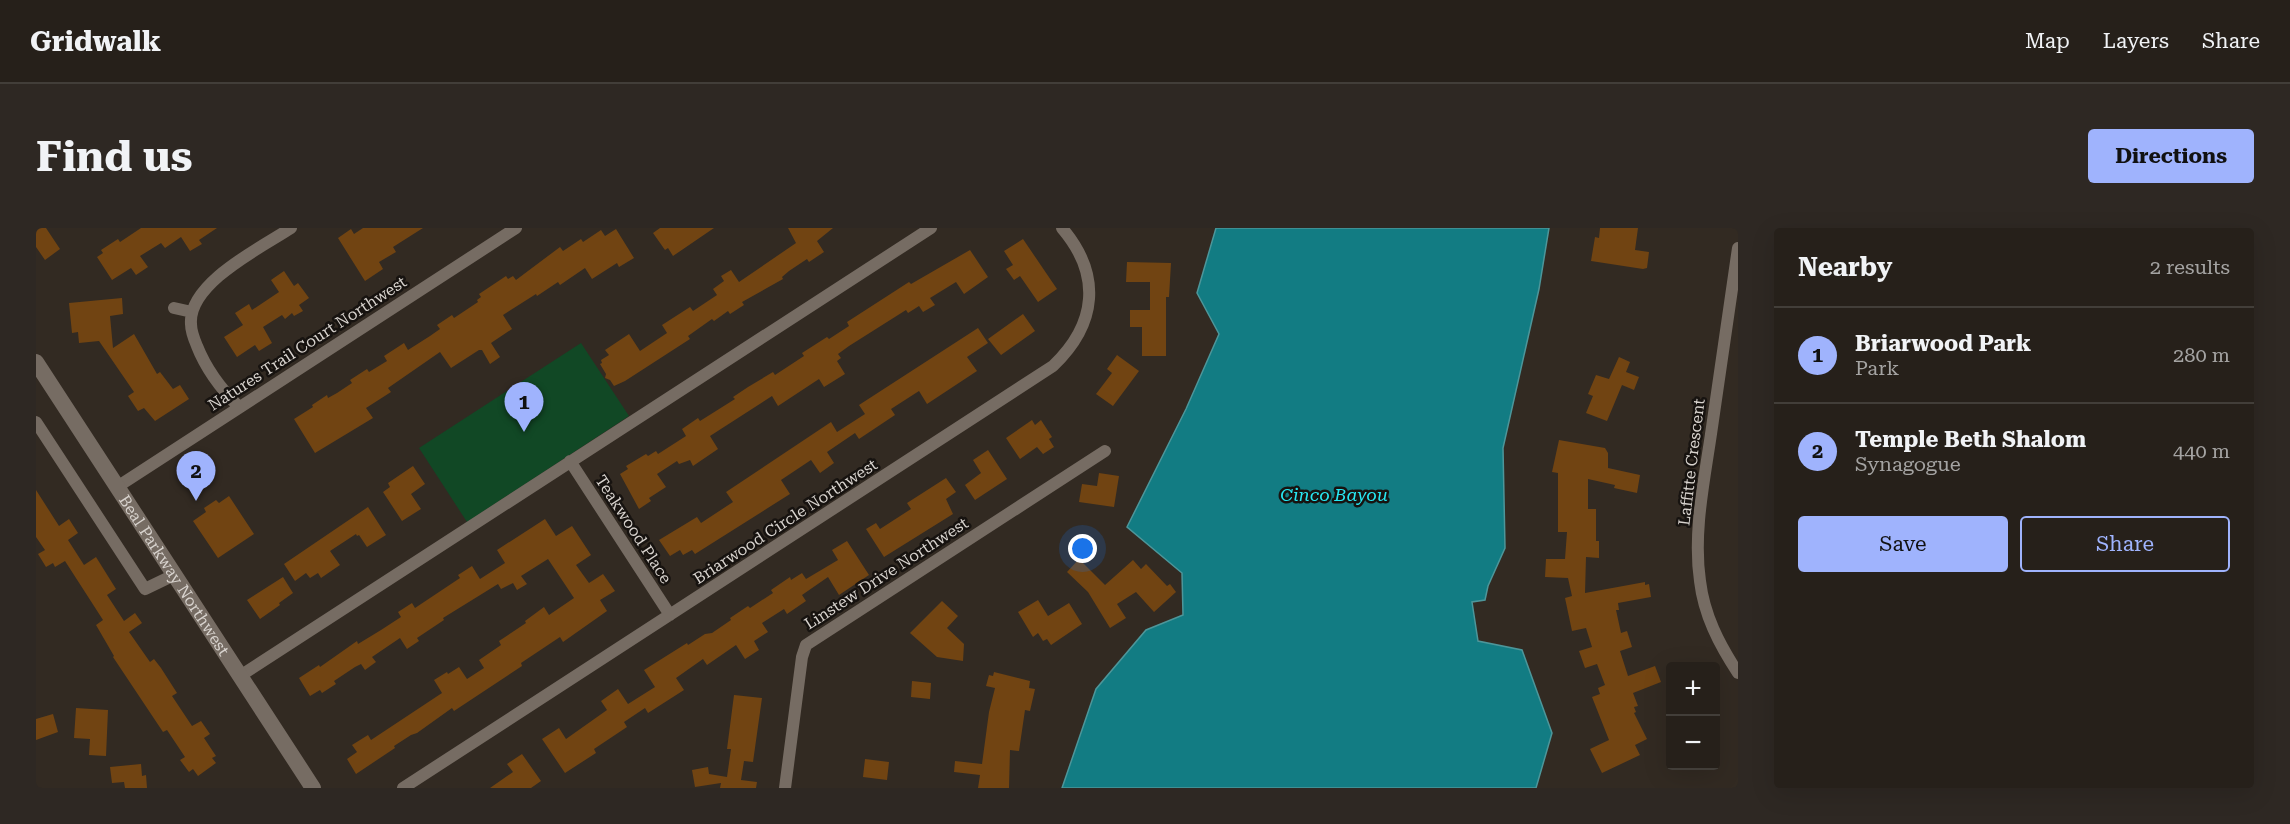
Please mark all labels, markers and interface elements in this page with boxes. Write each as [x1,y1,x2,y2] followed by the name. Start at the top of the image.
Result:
[30,25,161,58] text: Gridwalk
[2025,29,2070,53] text: Map
[2103,29,2169,53] text: Layers
[2202,29,2260,53] text: Share
[2088,129,2254,183] button: Directions
[36,132,193,181] text: Find us
[1798,252,1892,282] text: Nearby
[2150,255,2230,279] text: 2 results
[205,272,410,415] street label: Natures Trail Court Northwest
[1855,331,2031,356] text: Briarwood Park
[1812,343,1823,367] text: 1
[2173,343,2230,367] text: 280 m
[1855,356,1899,380] text: Park
[504,382,544,432] pin: 1
[1674,397,1709,527] street label: Laffitte Crescent
[1855,427,2086,452] text: Temple Beth Shalom
[1812,439,1823,463] text: 2
[2173,439,2230,463] text: 440 m
[176,452,216,501] pin: 2
[1855,452,1961,476] text: Synagogue
[690,455,881,588] street label: Briarwood Circle Northwest
[592,472,676,587] street label: Teakwood Place
[1280,484,1388,505] water label: Cinco Bayou
[115,491,233,659] street label: Beal Parkway Northwest
[801,513,972,633] street label: Linstew Drive Northwest
[1798,516,2008,572] button: Save
[2020,516,2230,572] button: Share
[1068,534,1097,563] your location
[1666,662,1720,770] map controls
[1666,662,1720,716] button: +
[1666,716,1720,770] button: −

